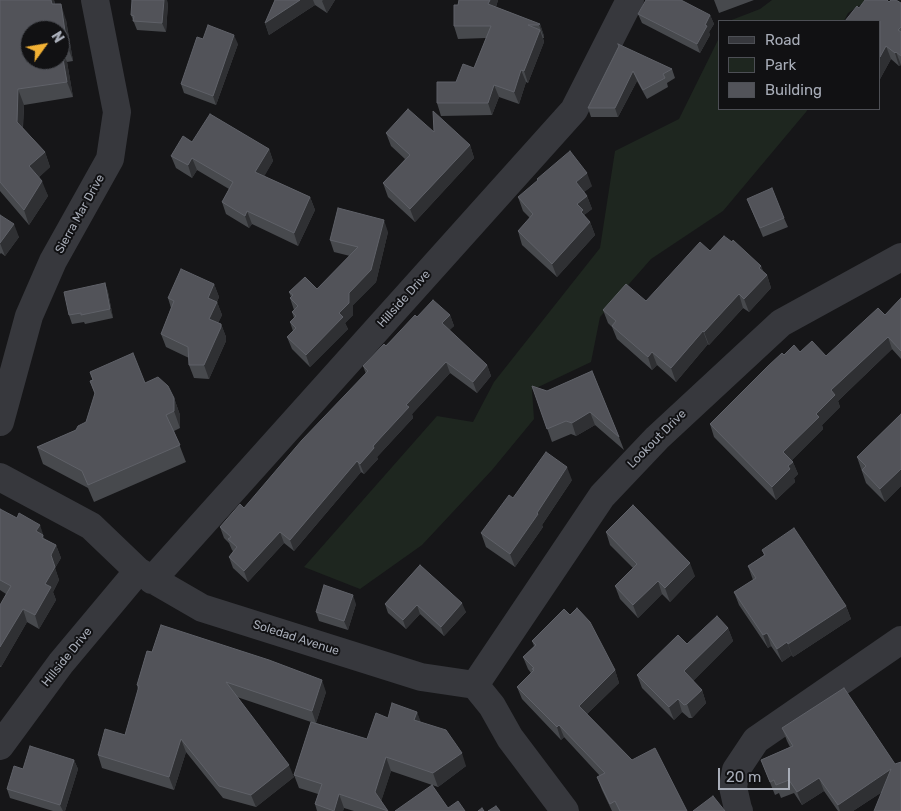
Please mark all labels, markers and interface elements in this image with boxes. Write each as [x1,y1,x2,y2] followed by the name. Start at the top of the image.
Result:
[20,20,70,70] north arrow
[718,20,881,110] legend
[47,29,67,46] text: N
[765,31,801,49] text: Road
[765,56,796,74] text: Park
[765,81,822,99] text: Building
[52,172,108,256] street label: Sierra Mar Drive
[375,267,433,331] street label: Hillside Drive
[625,407,689,471] street label: Lookout Drive
[251,617,341,659] street label: Soledad Avenue
[39,624,95,690] street label: Hillside Drive
[721,758,794,790] scale bar
[726,768,761,786] text: 20 m

